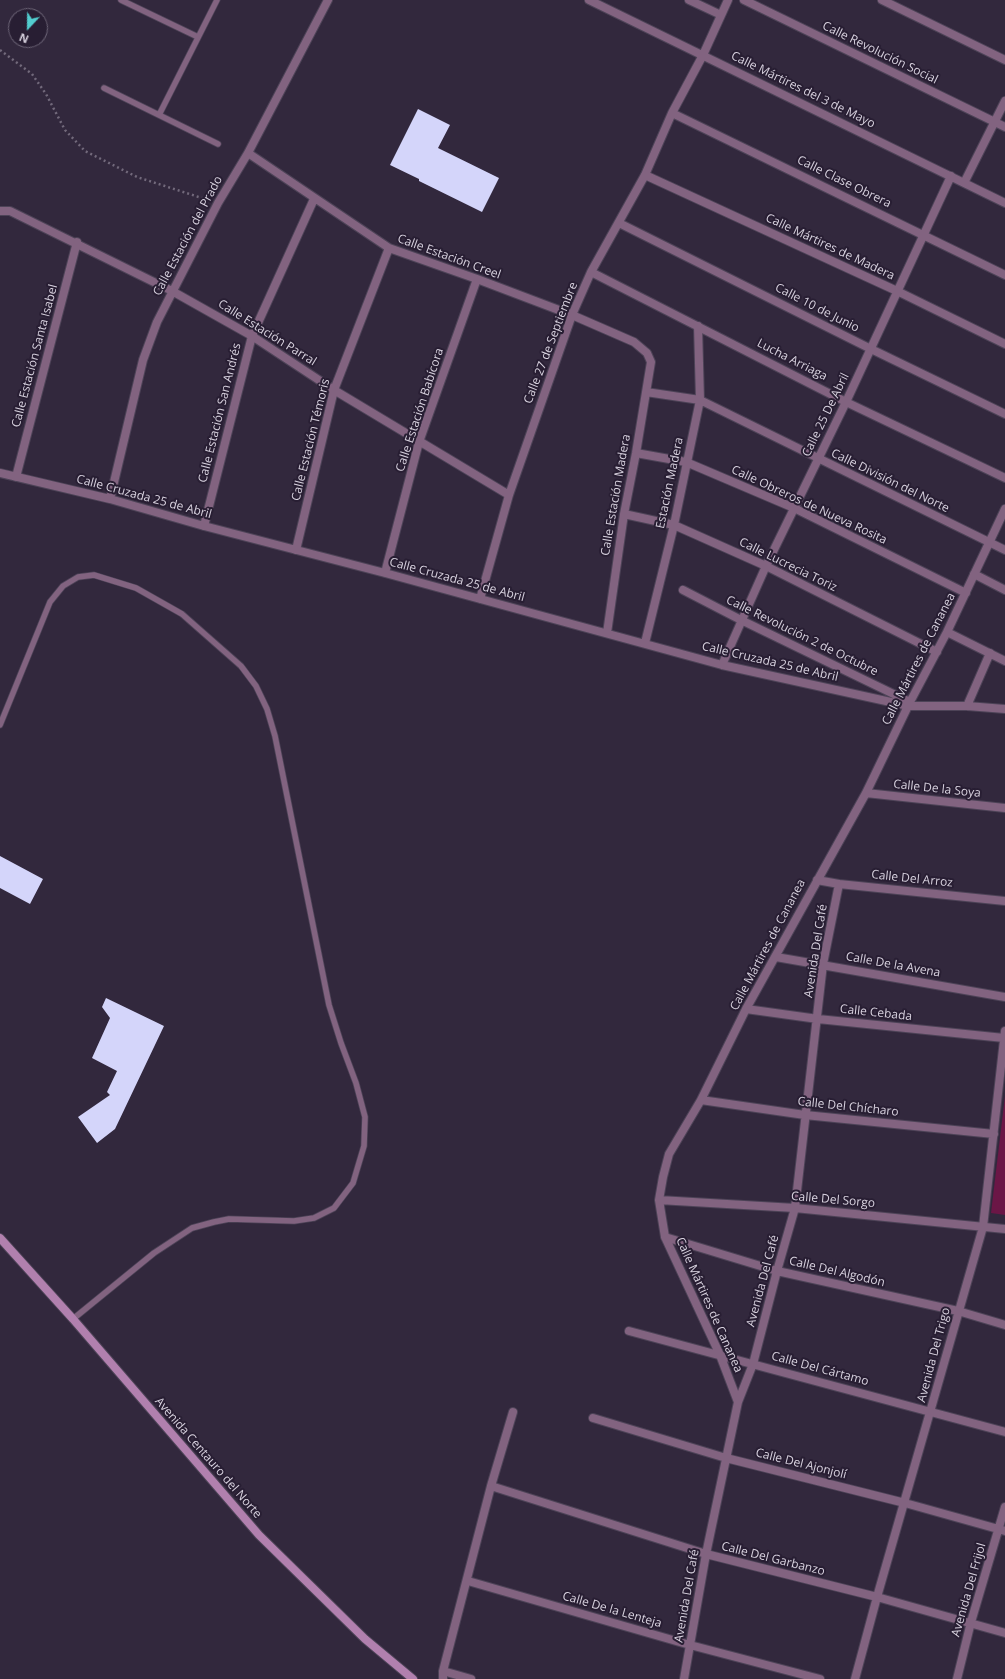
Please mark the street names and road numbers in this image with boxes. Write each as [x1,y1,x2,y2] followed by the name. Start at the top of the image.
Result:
[820,19,940,87] street label: Calle Revolución Social
[729,49,877,131] street label: Calle Mártires del 3 de Mayo
[795,153,893,211] street label: Calle Clase Obrera
[150,174,226,298] street label: Calle Estación del Prado
[763,211,897,283] street label: Calle Mártires de Madera
[395,232,503,282] street label: Calle Estación Creel
[521,280,581,406] street label: Calle 27 de Septiembre
[773,281,861,335] street label: Calle 10 de Junio
[9,283,61,429] street label: Calle Estación Santa Isabel
[215,297,319,369] street label: Calle Estación Parral
[755,336,829,384] street label: Lucha Arriaga
[196,342,244,484] street label: Calle Estación San Andrés
[393,346,447,474] street label: Calle Estación Babícora
[799,371,853,459] street label: Calle 25 De Abril
[289,377,333,503] street label: Calle Estación Témoris
[598,433,634,557] street label: Calle Estación Madera
[653,436,687,530] street label: Estación Madera
[829,446,951,516] street label: Calle División del Norte
[729,463,889,547] street label: Calle Obreros de Nueva Rosita
[75,472,213,522] street label: Calle Cruzada 25 de Abril
[737,535,839,595] street label: Calle Lucrecia Toriz
[388,555,526,605] street label: Calle Cruzada 25 de Abril
[879,590,959,728] street label: Calle Mártires de Cananea
[724,593,880,679] street label: Calle Revolución 2 de Octubre
[701,639,839,685] street label: Calle Cruzada 25 de Abril
[892,777,982,801] street label: Calle De la Soya
[870,868,954,890] street label: Calle Del Arroz
[727,877,809,1013] street label: Calle Mártires de Cananea
[802,903,830,999] street label: Avenida Del Café
[845,950,941,980] street label: Calle De la Avena
[839,1002,913,1024] street label: Calle Cebada
[797,1095,899,1119] street label: Calle Del Chícharo
[790,1189,876,1211] street label: Calle Del Sorgo
[744,1234,782,1328] street label: Avenida Del Café
[673,1235,745,1375] street label: Calle Mártires de Cananea
[788,1254,886,1290] street label: Calle Del Algodón
[914,1306,954,1404] street label: Avenida Del Trigo
[770,1349,870,1389] street label: Calle Del Cártamo
[152,1395,264,1521] street label: Avenida Centauro del Norte
[754,1446,848,1482] street label: Calle Del Ajonjolí
[720,1539,826,1579] street label: Calle Del Garbanzo
[949,1541,989,1639] street label: Avenida Del Frijol
[672,1548,702,1644] street label: Avenida Del Café
[561,1589,663,1631] street label: Calle De la Lenteja

